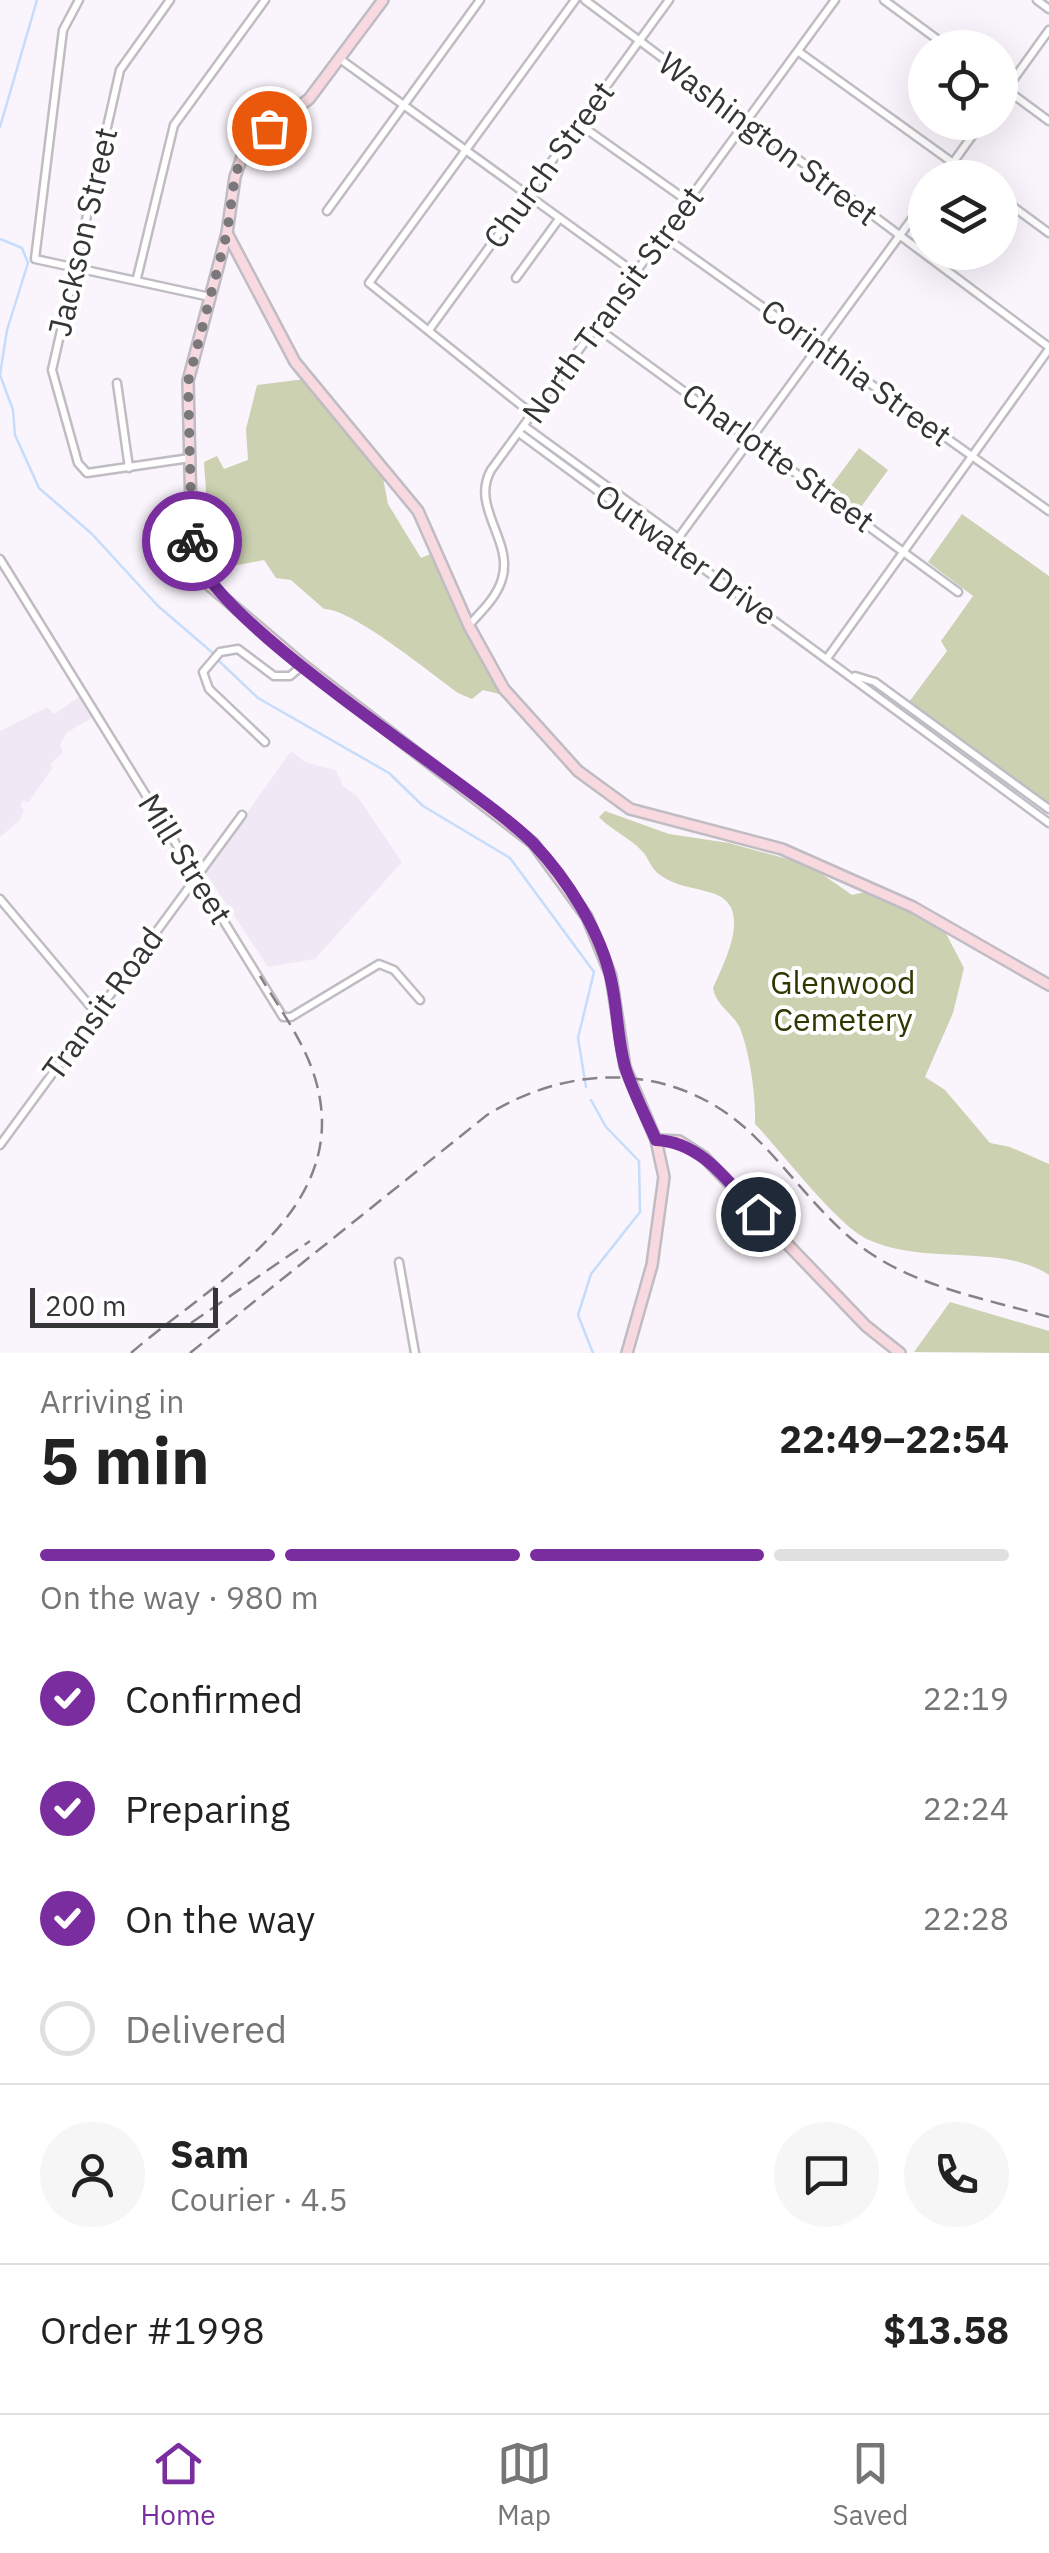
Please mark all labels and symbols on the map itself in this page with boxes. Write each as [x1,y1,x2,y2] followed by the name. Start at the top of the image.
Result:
[650,42,887,235] street label: Washington Street
[473,72,623,257] street label: Church Street
[227,86,312,171] pin
[38,123,126,340] street label: Jackson Street
[512,177,712,431] street label: North Transit Street
[753,289,960,455] street label: Corinthia Street
[674,373,883,541] street label: Charlotte Street
[587,474,786,635] street label: Outwater Drive
[142,491,242,591] courier
[129,785,242,932] street label: Mill Street
[32,918,172,1088] street label: Transit Road
[770,961,916,1040] park label: Glenwood Cemetery
[716,1172,801,1257] pin
[30,1283,218,1328] scale bar

